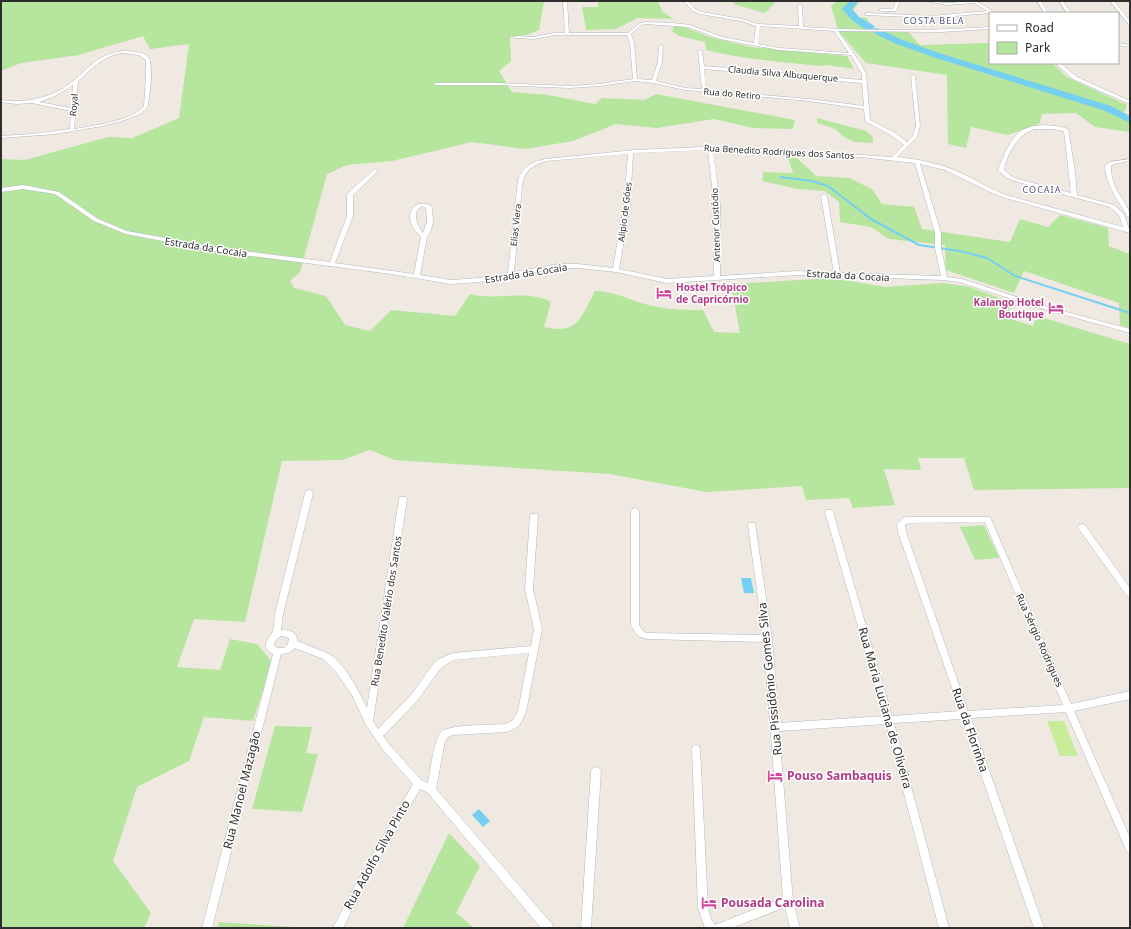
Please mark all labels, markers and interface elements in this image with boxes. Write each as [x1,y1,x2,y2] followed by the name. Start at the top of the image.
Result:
[989,12,1119,64] legend
[903,14,965,27] district label: COSTA BELA
[1025,19,1054,36] text: Road
[1025,39,1051,56] text: Park
[727,62,839,85] street label: Claudia Silva Albuquerque
[703,85,761,102] street label: Rua do Retiro
[66,93,81,117] street label: Royal
[703,141,855,162] street label: Rua Benedito Rodrigues dos Santos
[614,181,635,243] street label: Alipio de Góes
[1023,183,1061,196] district label: COCAIA
[708,188,723,262] street label: Antenor Custódio
[507,203,524,247] street label: Elias Viera
[164,234,248,260] street label: Estrada da Cocaia
[484,260,568,286] street label: Estrada da Cocaia
[806,266,890,284] street label: Estrada da Cocaia
[676,280,749,306] place label: Hostel Trópico de Capricórnio
[655,284,673,302] hotel icon: Hostel Trópico de Capricórnio
[974,295,1044,321] place label: Kalango Hotel Boutique
[1047,299,1065,317] hotel icon: Kalango Hotel Boutique
[367,535,405,687] street label: Rua Benedito Valério dos Santos
[1013,591,1067,689] street label: Rua Sérgio Rodrigues
[753,602,786,756] street label: Rua Pissidônio Gomes Silva
[854,625,917,791] street label: Rua Maria Luciana de Oliveira
[948,685,993,774] street label: Rua da Florinha
[219,729,264,851] street label: Rua Manoel Mazagão
[766,767,784,785] hotel icon: Pouso Sambaquis
[787,767,892,784] place label: Pouso Sambaquis
[339,797,414,913] street label: Rua Adolfo Silva Pinto
[700,894,718,912] hotel icon: Pousada Carolina
[721,894,825,911] place label: Pousada Carolina

